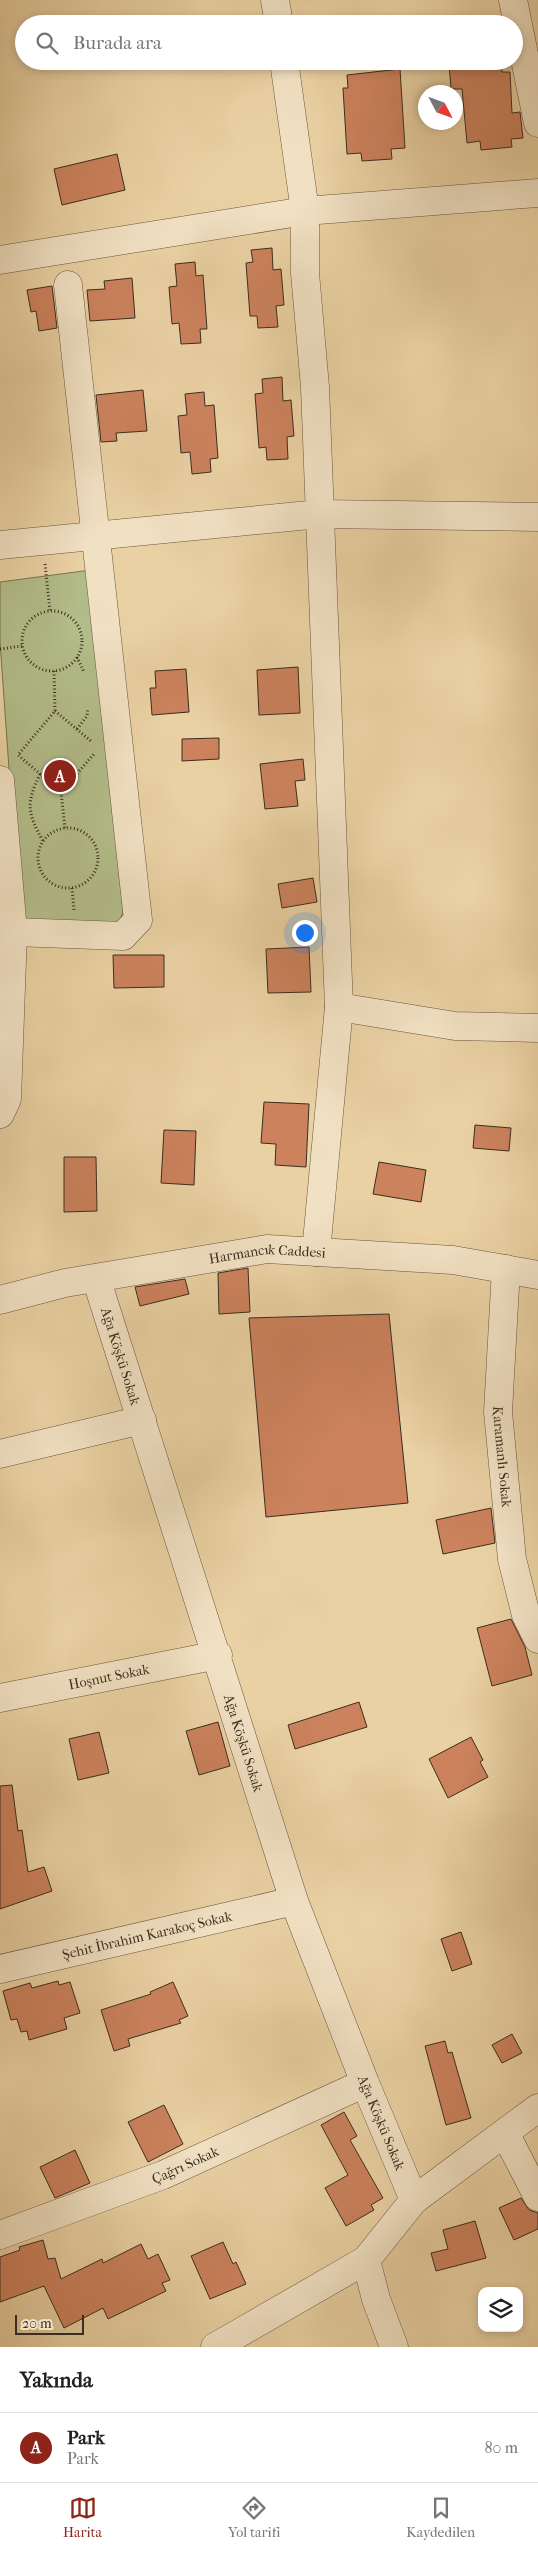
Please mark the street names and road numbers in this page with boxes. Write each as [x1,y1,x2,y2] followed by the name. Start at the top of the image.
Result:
[208,1241,326,1268] street label: Harmancık Caddesi
[97,1304,144,1408] street label: Ağa Köşkü Sokak
[489,1405,515,1509] street label: Karamanlı Sokak
[67,1661,152,1693] street label: Hoşnut Sokak
[220,1691,267,1795] street label: Ağa Köşkü Sokak
[61,1907,235,1963] street label: Şehit İbrahim Karakoç Sokak
[353,2072,409,2174] street label: Ağa Köşkü Sokak
[149,2142,222,2187] street label: Çağrı Sokak

